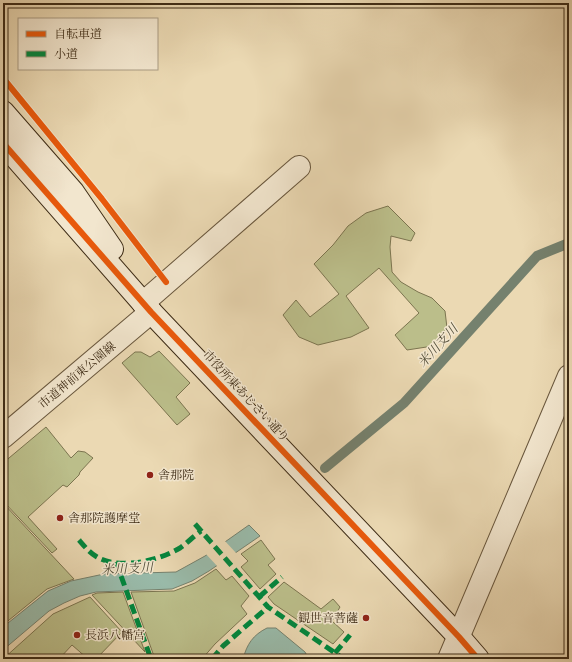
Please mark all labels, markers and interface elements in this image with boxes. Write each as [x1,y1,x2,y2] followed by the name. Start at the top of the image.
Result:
[18,18,158,70] legend
[54,27,102,41] text: 自転車道
[54,47,78,61] text: 小道
[415,320,463,371] water label: 米川支川
[36,339,118,411] street label: 市道神前東公園線
[200,347,292,445] street label: 市役所東あじさい通り
[158,468,194,482] place label: 舎那院
[145,470,155,480] marker: 舎那院
[68,511,140,525] place label: 舎那院護摩堂
[55,513,65,523] marker: 舎那院護摩堂
[101,560,155,578] water label: 米川支川
[298,611,358,625] place label: 観世音菩薩
[361,613,371,623] marker: 観世音菩薩
[85,628,145,642] place label: 長浜八幡宮
[72,630,82,640] marker: 長浜八幡宮

